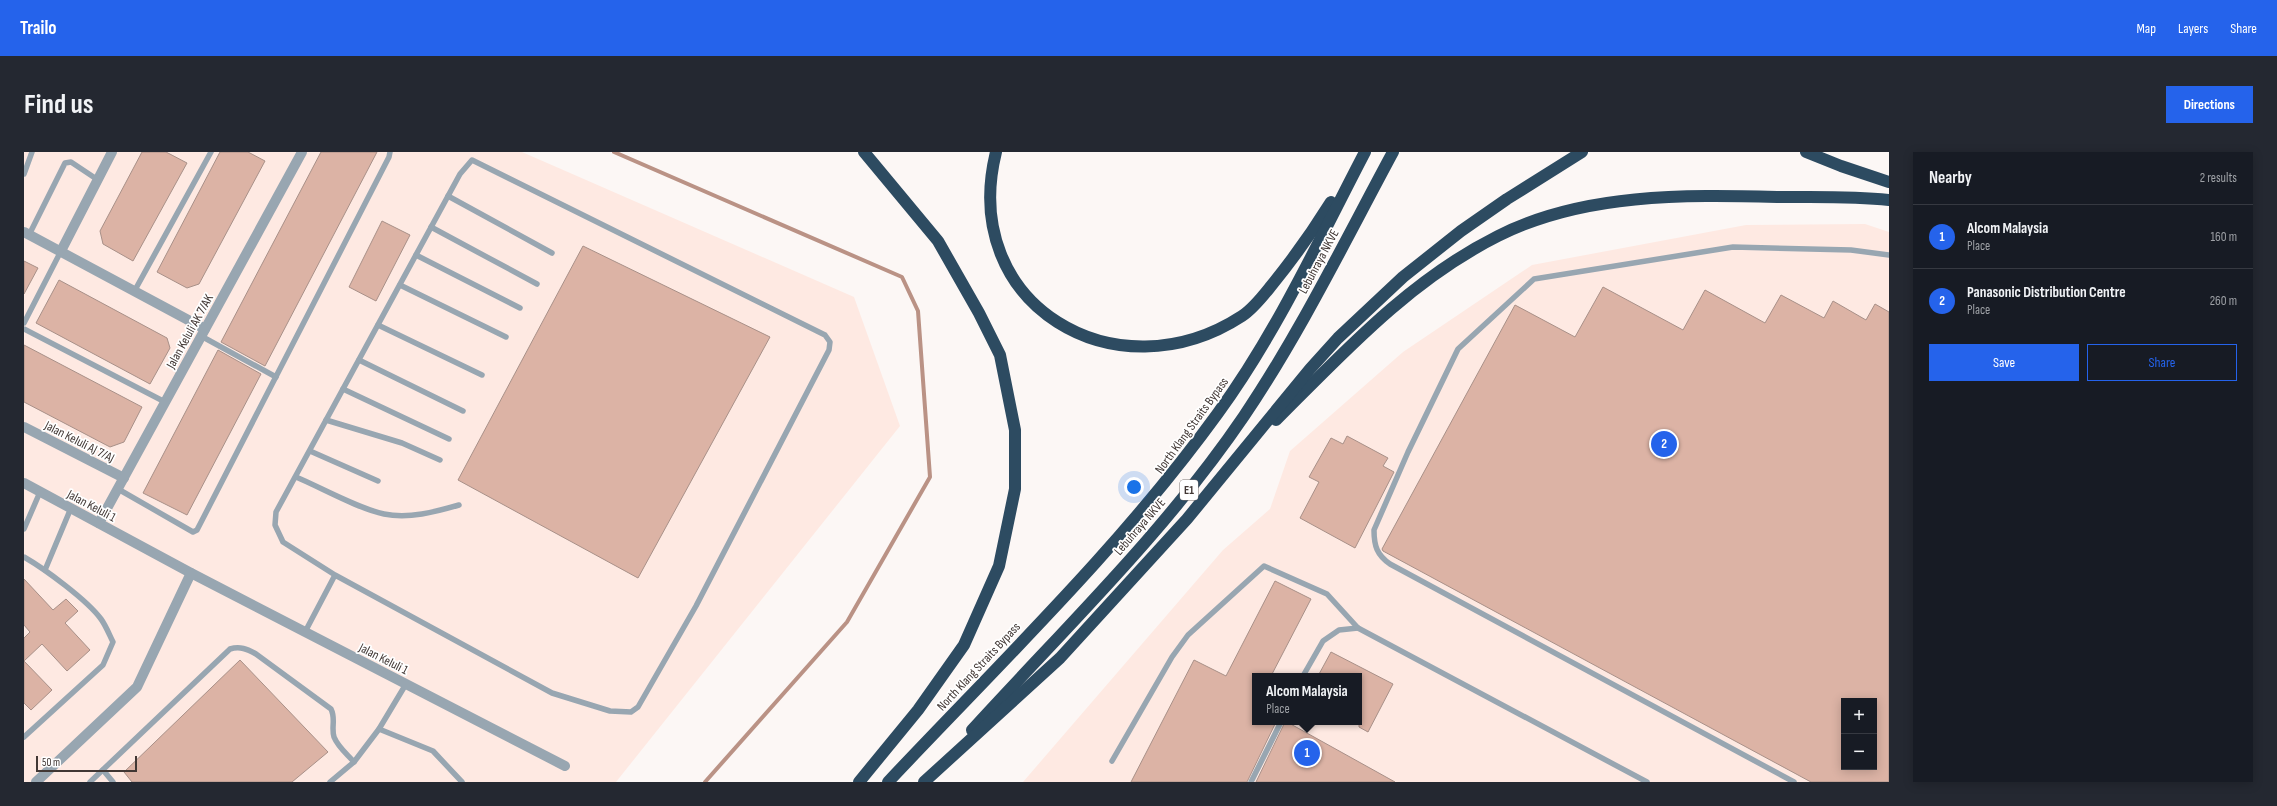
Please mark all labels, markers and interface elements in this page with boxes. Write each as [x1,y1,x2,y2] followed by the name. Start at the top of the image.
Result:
[20,17,57,40] text: Trailo
[2136,20,2156,37] text: Map
[2178,20,2208,37] text: Layers
[2230,20,2257,37] text: Share
[2166,86,2253,123] button: Directions
[24,88,93,121] text: Find us
[1929,168,1972,188] text: Nearby
[2200,170,2237,186] text: 2 results
[1967,219,2048,238] text: Alcom Malaysia
[1295,227,1343,296] street label: Lebuhraya NKVE
[1939,229,1945,245] text: 1
[2211,229,2237,245] text: 160 m
[1967,238,1990,254] text: Place
[1967,283,2126,302] text: Panasonic Distribution Centre
[162,292,217,372] street label: Jalan Keluli AK 7/AK
[1939,293,1945,309] text: 2
[2210,293,2237,309] text: 260 m
[1967,302,1990,318] text: Place
[1929,344,2079,381] button: Save
[2087,344,2237,381] button: Share
[1152,374,1232,477] street label: North Klang Straits Bypass
[41,417,117,466] street label: Jalan Keluli AJ 7/AJ
[1651,429,1677,459] pin: 2
[1124,477,1144,497] your location
[1180,480,1198,500] road number: E1
[63,486,119,526] street label: Jalan Keluli 1
[1111,495,1169,559] street label: Lebuhraya NKVE
[934,619,1024,714] street label: North Klang Straits Bypass
[355,639,411,678] street label: Jalan Keluli 1
[1252,673,1362,725] popup
[1266,682,1348,701] text: Alcom Malaysia
[1841,698,1877,770] map controls
[1841,698,1877,734] button: +
[1266,701,1290,717] text: Place
[1841,734,1877,770] button: −
[1294,738,1320,768] pin: 1
[36,754,137,773] scale bar
[42,756,60,769] text: 50 m

